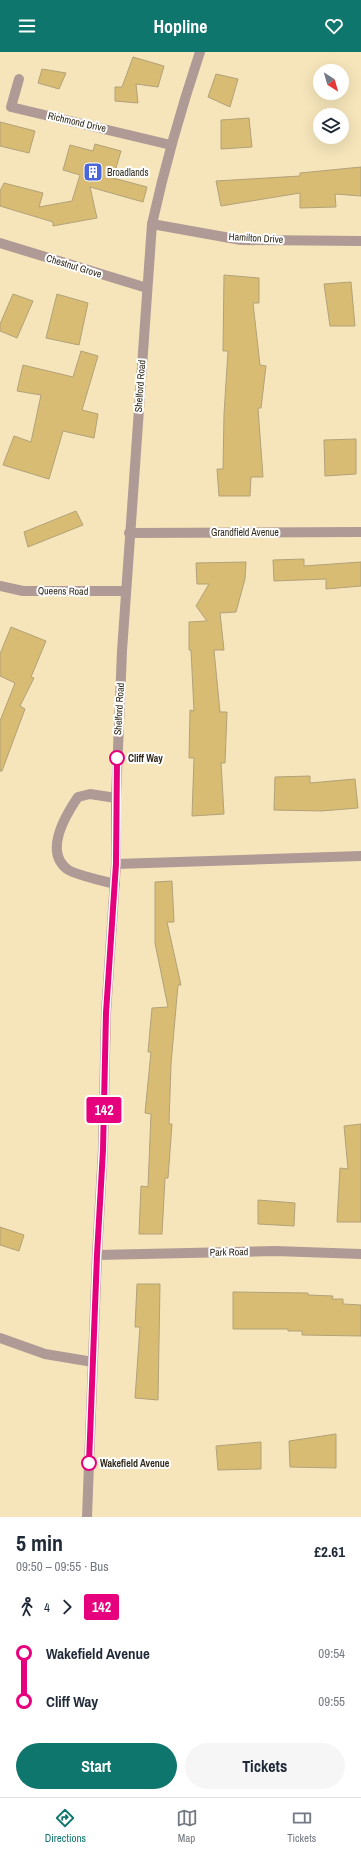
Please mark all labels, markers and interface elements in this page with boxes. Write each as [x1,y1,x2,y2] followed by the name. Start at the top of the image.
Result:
[153,14,208,39] text: Hopline
[16,15,38,37] icon: menu
[323,15,345,37] icon: heart
[313,64,349,100] north arrow
[313,64,349,144] map controls
[313,108,349,144] button: layers
[47,109,108,135] street label: Richmond Drive
[82,161,104,183] building icon: Broadlands
[107,166,148,179] place label: Broadlands
[228,230,284,246] street label: Hamilton Drive
[45,251,104,281] street label: Chestnut Grove
[132,359,148,413] street label: Shelford Road
[211,526,279,539] street label: Grandfield Avenue
[38,584,88,598] street label: Queens Road
[111,682,127,736] street label: Shelford Road
[109,750,125,766] marker: Cliff Way
[128,752,163,765] place label: Cliff Way
[81,1097,127,1123] line badge: 142
[94,1101,114,1119] text: 142
[210,1245,248,1259] street label: Park Road
[81,1455,97,1471] marker: Wakefield Avenue
[100,1457,170,1470] place label: Wakefield Avenue
[16,1528,63,1558] text: 5 min
[314,1541,345,1562] text: £2.61
[16,1558,108,1575] text: 09:50 – 09:55 · Bus
[16,1596,38,1618] icon: walk
[56,1596,78,1618] icon: forward
[92,1598,111,1616] text: 142
[44,1599,50,1616] text: 4
[46,1643,150,1664] text: Wakefield Avenue
[318,1645,345,1662] text: 09:54
[46,1691,98,1712] text: Cliff Way
[318,1693,345,1710] text: 09:55
[16,1743,177,1789] button: Start
[185,1743,345,1789] button: Tickets
[45,1807,86,1845] tab: Directions
[176,1807,198,1845] tab: Map
[287,1807,316,1845] tab: Tickets

